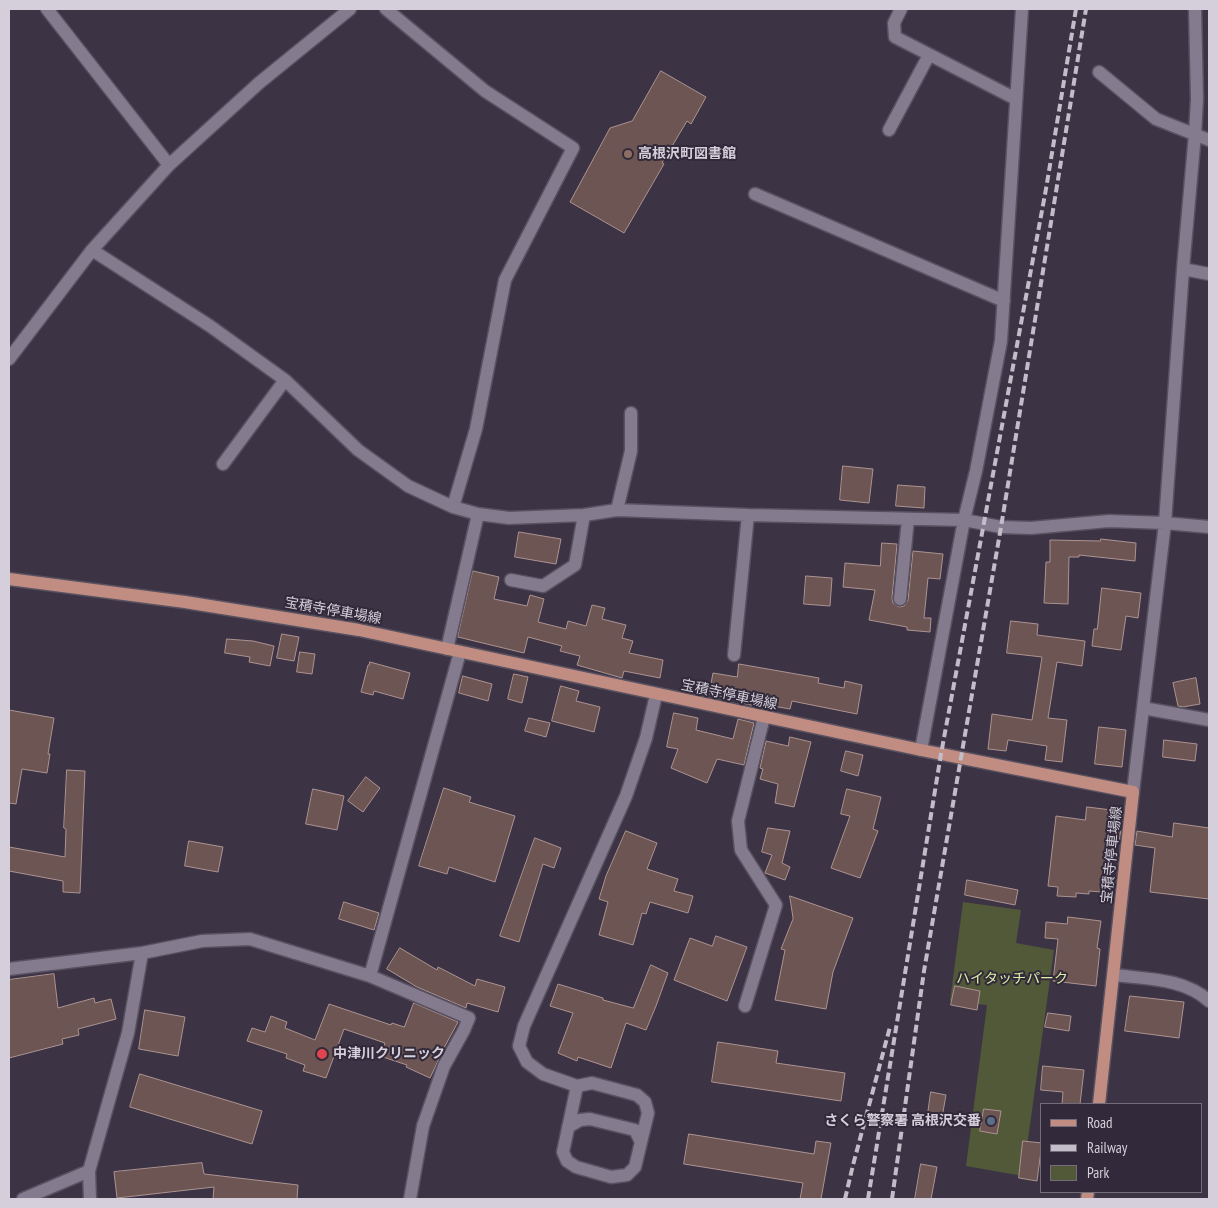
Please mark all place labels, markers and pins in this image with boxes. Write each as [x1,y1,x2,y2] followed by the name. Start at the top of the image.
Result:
[638,146,736,162] place label: 高根沢町図書館
[622,148,634,160] marker: 高根沢町図書館
[333,1046,445,1062] place label: 中津川クリニック
[315,1047,329,1061] marker: 中津川クリニック
[824,1113,981,1129] place label: さくら警察署 高根沢交番
[985,1115,997,1127] marker: さくら警察署 高根沢交番

